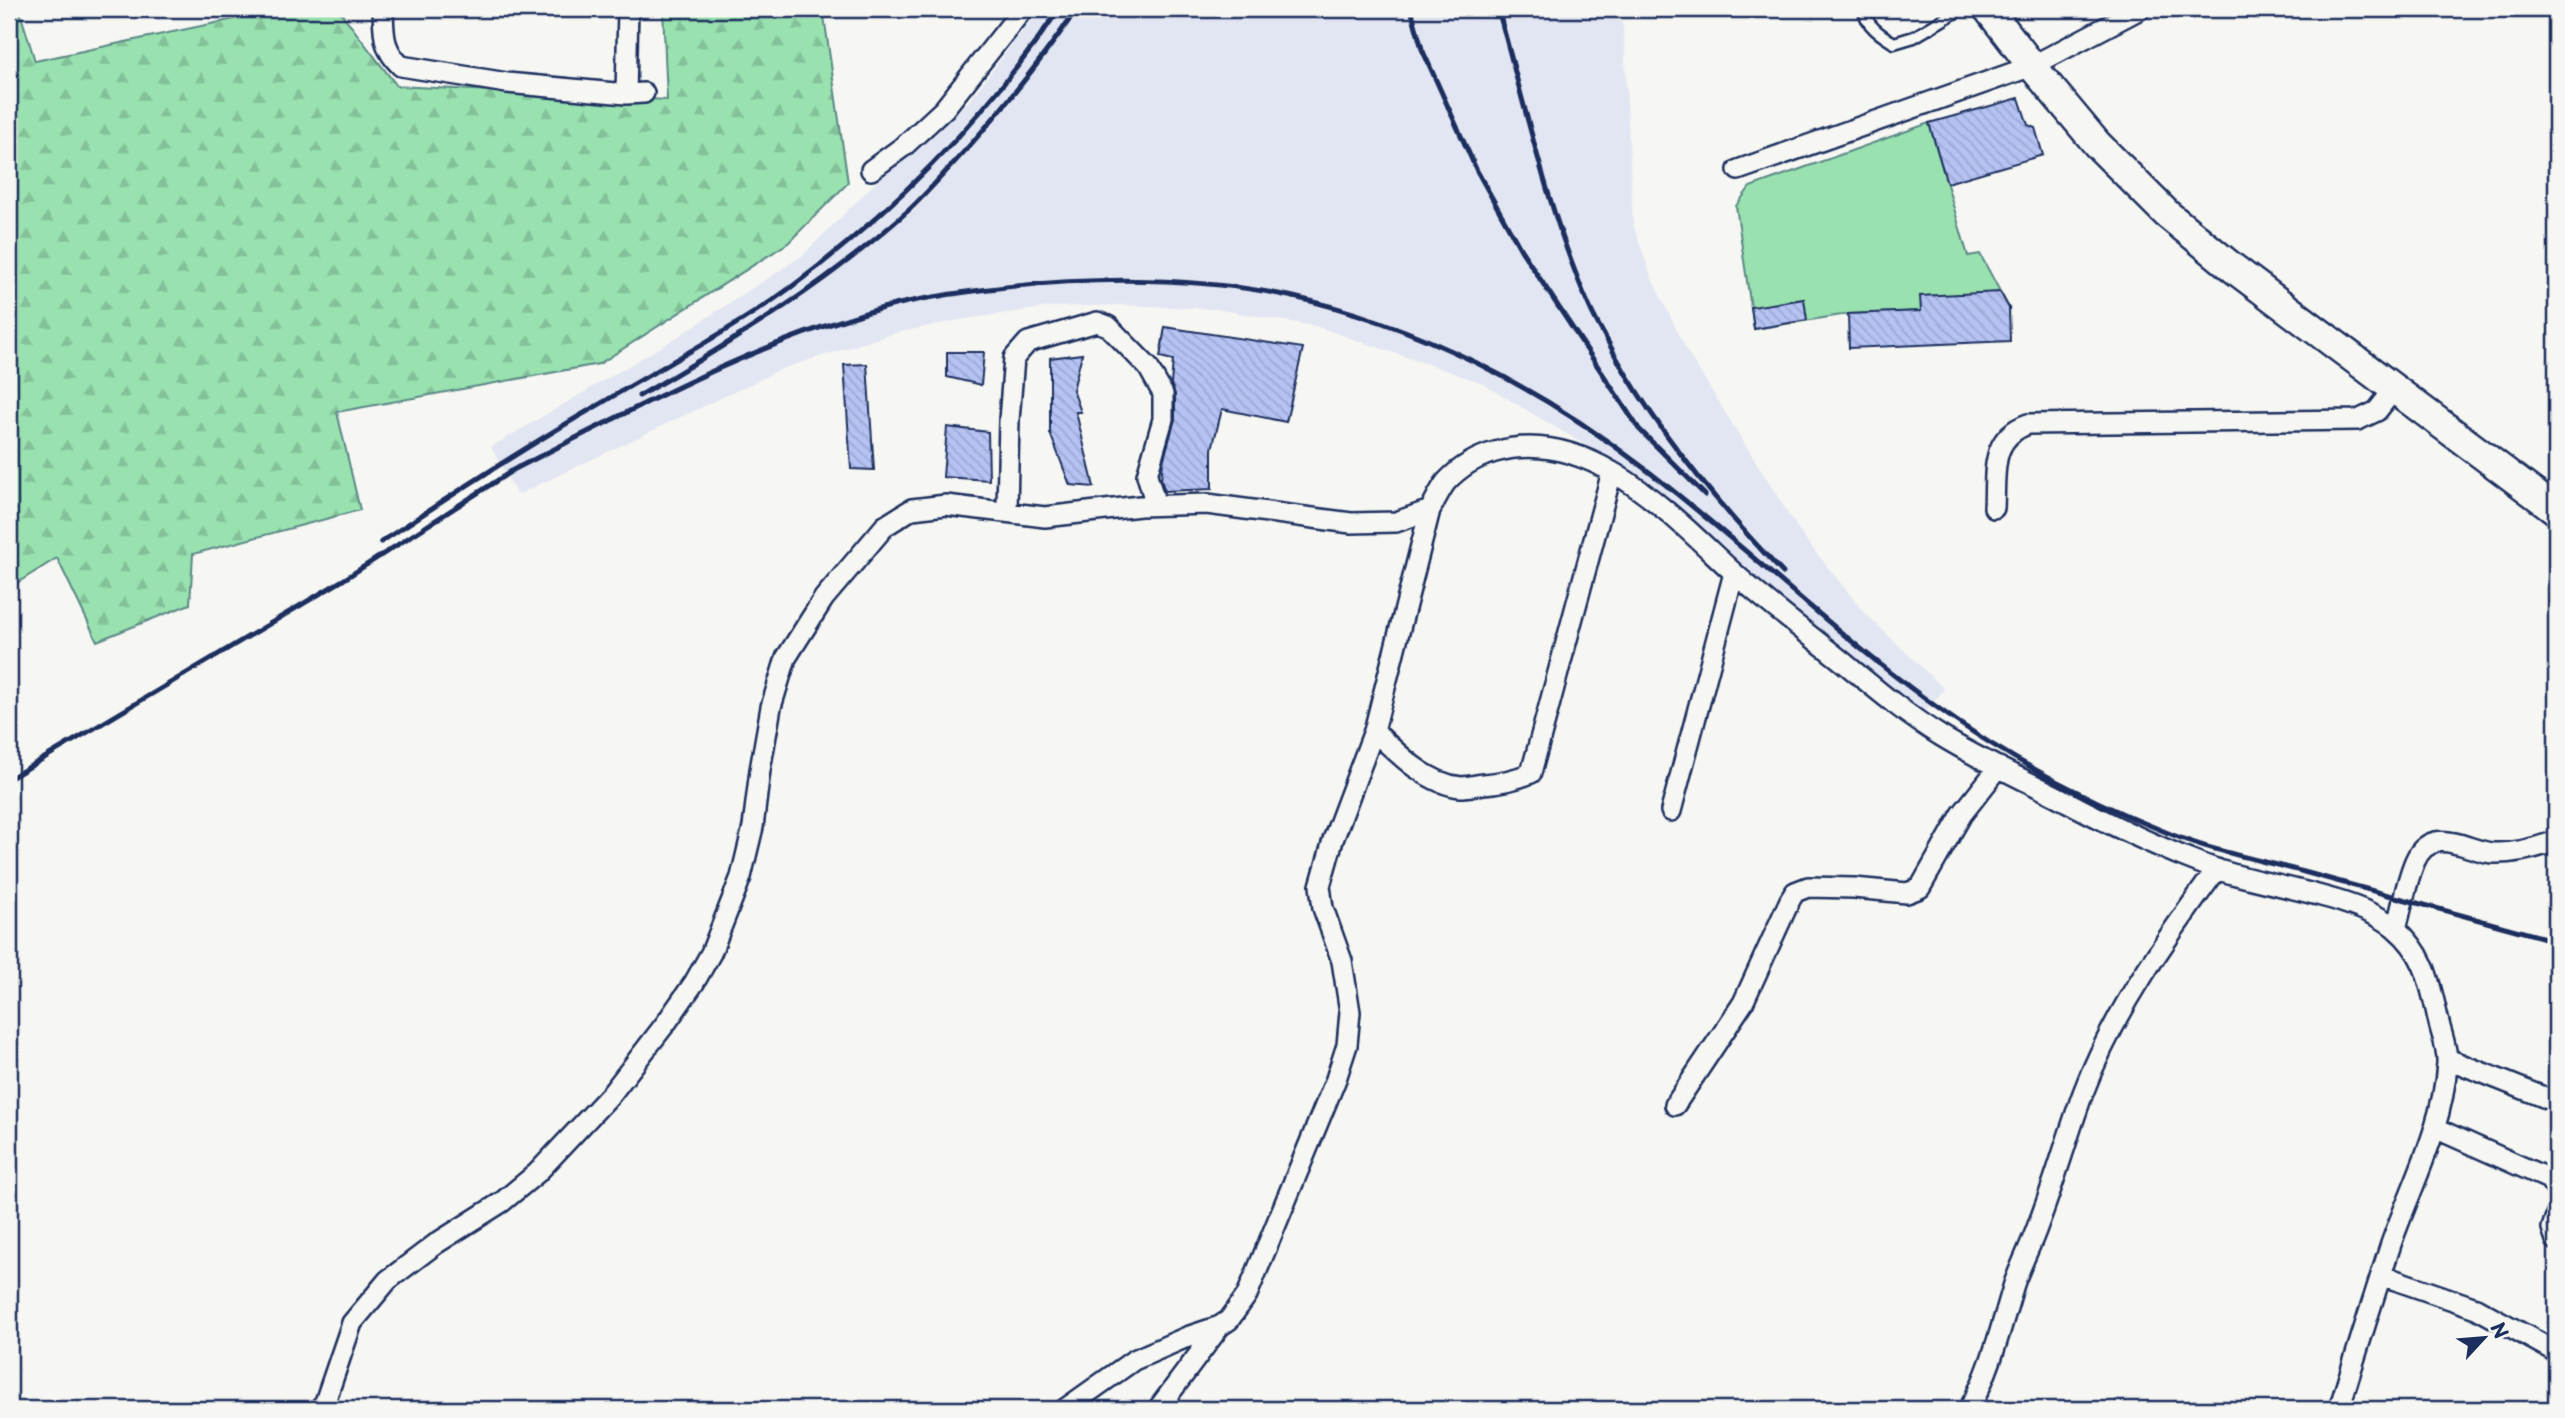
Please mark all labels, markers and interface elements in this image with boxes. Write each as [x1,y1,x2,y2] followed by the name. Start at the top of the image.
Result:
[2450,1302,2520,1372] north arrow
[2484,1317,2516,1343] text: N

